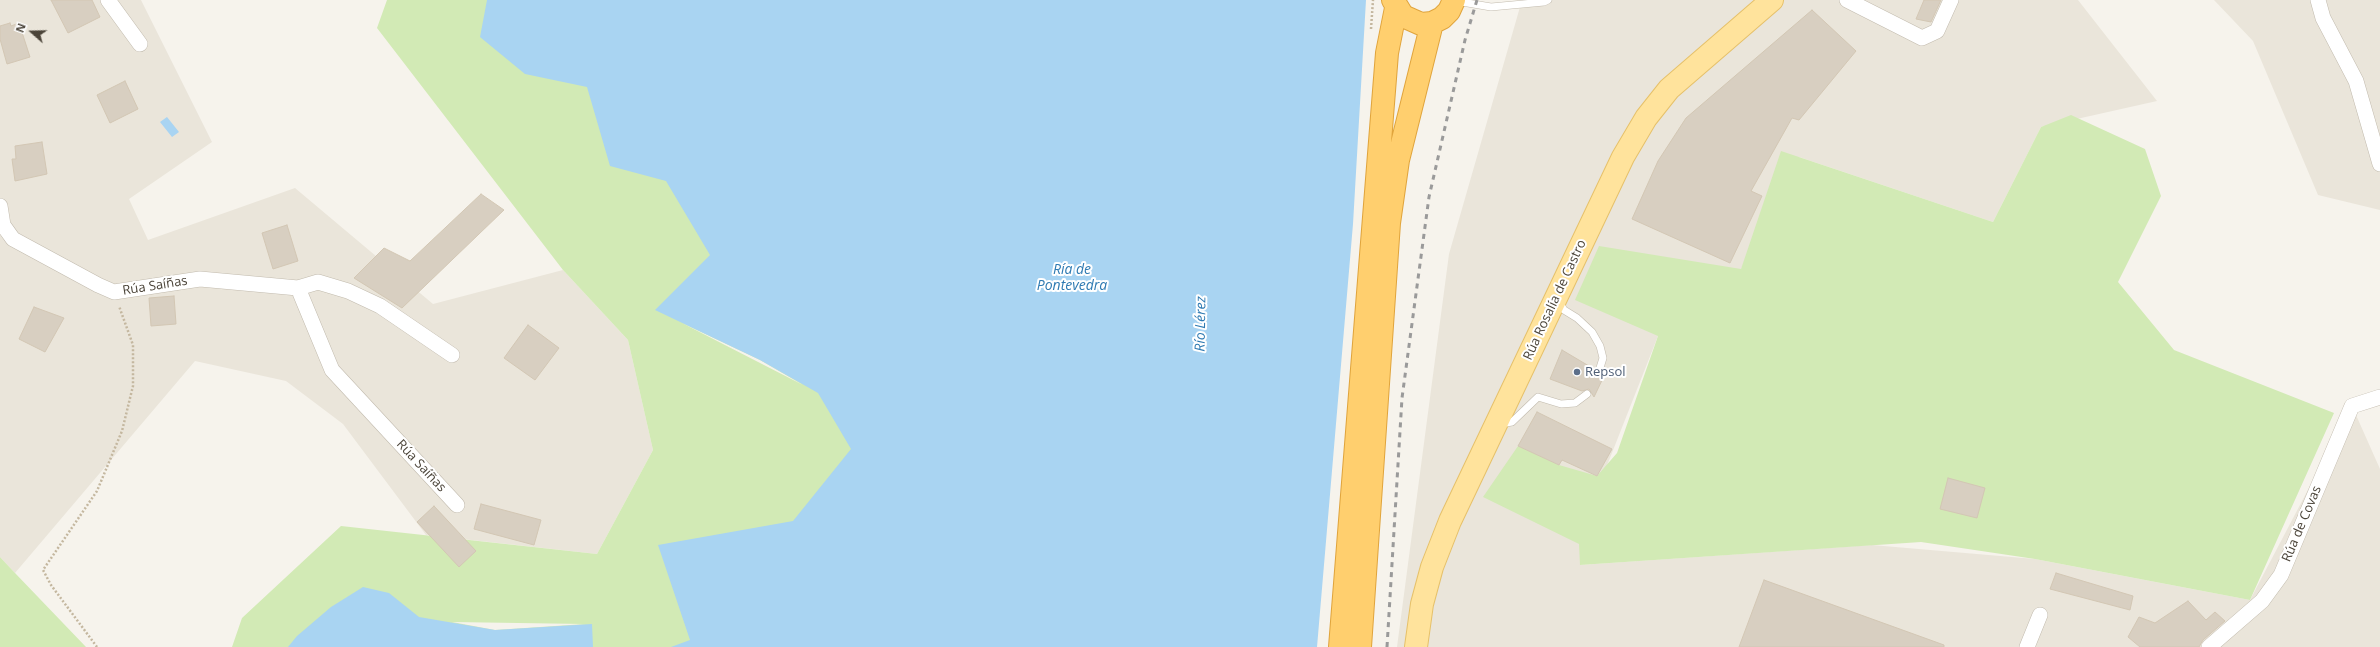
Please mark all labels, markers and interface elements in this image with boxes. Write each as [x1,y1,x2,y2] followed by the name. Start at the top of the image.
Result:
[12,12,52,52] north arrow
[12,21,29,35] text: N
[1520,237,1590,363] street label: Rúa Rosalía de Castro
[1037,262,1107,294] water label: Ría de Pontevedra
[121,273,189,299] street label: Rúa Saíñas
[1192,296,1210,352] water label: Río Lérez
[1585,364,1626,380] place label: Repsol
[1572,367,1582,377] marker: Repsol
[393,437,449,495] street label: Rúa Saíñas
[2279,484,2325,564] street label: Rúa de Covas

